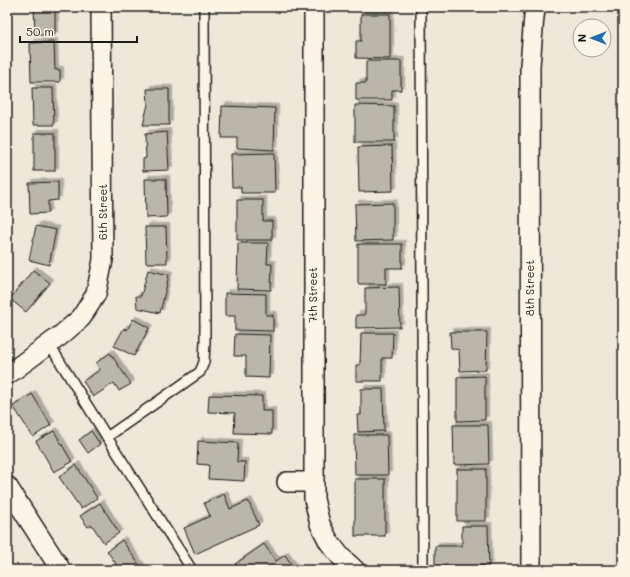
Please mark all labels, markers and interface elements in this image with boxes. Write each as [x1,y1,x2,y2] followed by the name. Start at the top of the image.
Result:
[20,18,137,44] scale bar
[572,18,612,58] north arrow
[26,23,54,39] text: 50 m
[574,34,589,42] text: N
[95,184,110,240] street label: 6th Street
[522,260,537,316] street label: 8th Street
[305,267,320,323] street label: 7th Street

